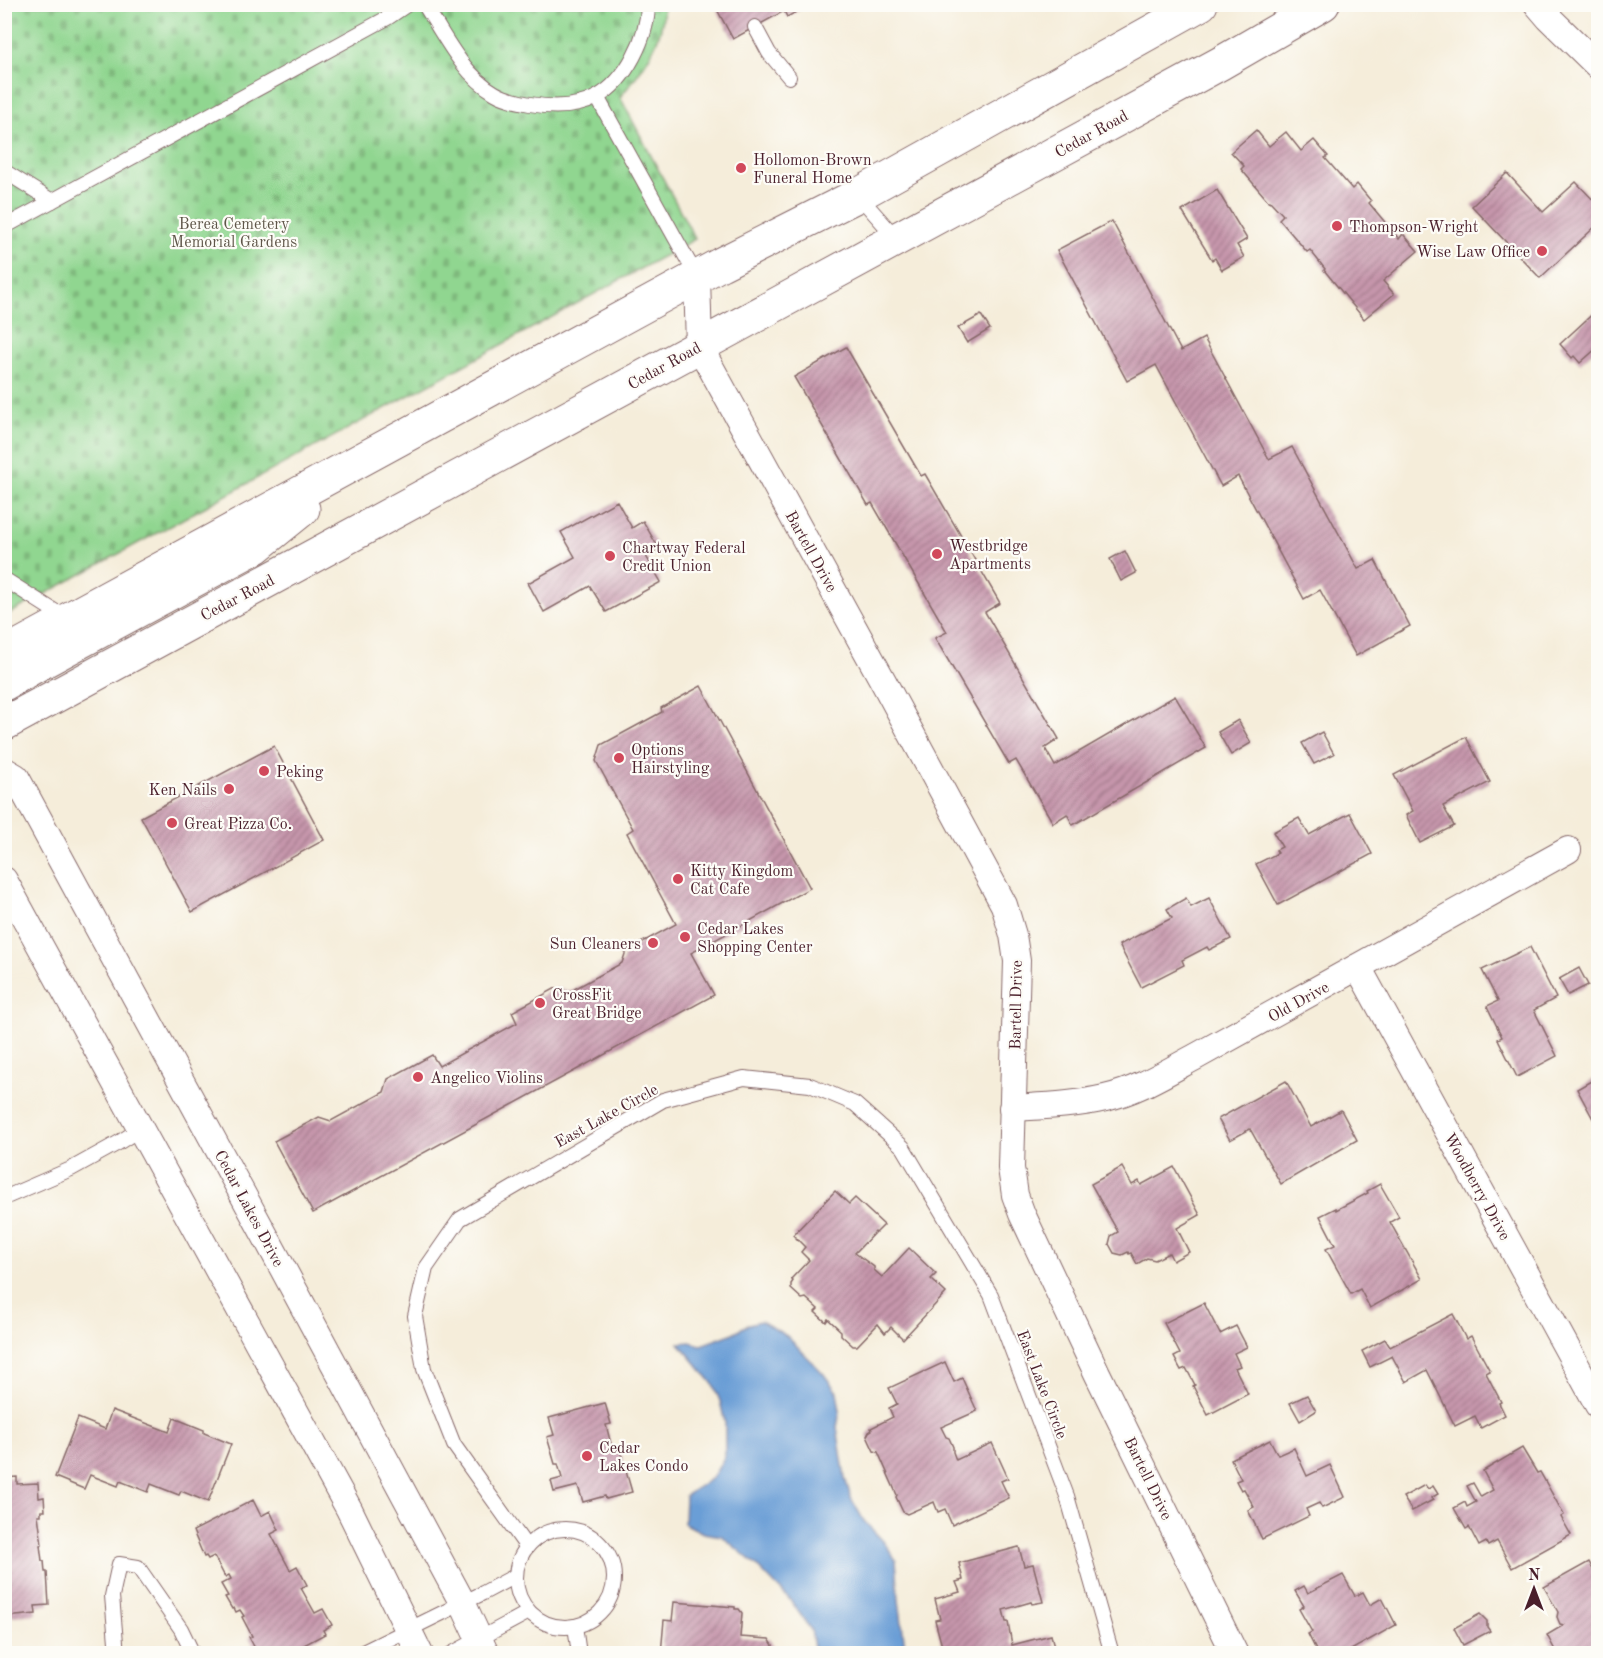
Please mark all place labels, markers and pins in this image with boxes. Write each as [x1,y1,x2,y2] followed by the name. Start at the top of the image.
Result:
[753,153,872,187] place label: Hollomon-Brown Funeral Home
[734,161,748,175] marker: Hollomon-Brown Funeral Home
[1330,219,1344,233] marker: Thompson-Wright
[1349,220,1479,236] place label: Thompson-Wright
[1535,244,1549,258] marker: Wise Law Office
[1416,245,1530,261] place label: Wise Law Office
[949,539,1031,573] place label: Westbridge Apartments
[622,541,746,575] place label: Chartway Federal Credit Union
[930,547,944,561] marker: Westbridge Apartments
[603,549,617,563] marker: Chartway Federal Credit Union
[631,743,710,777] place label: Options Hairstyling
[612,751,626,765] marker: Options Hairstyling
[257,764,271,778] marker: Peking
[276,765,324,781] place label: Peking
[222,782,236,796] marker: Ken Nails
[149,783,217,799] place label: Ken Nails
[165,816,179,830] marker: Great Pizza Co.
[184,817,292,833] place label: Great Pizza Co.
[690,864,794,898] place label: Kitty Kingdom Cat Cafe
[671,872,685,886] marker: Kitty Kingdom Cat Cafe
[697,922,813,956] place label: Cedar Lakes Shopping Center
[678,930,692,944] marker: Cedar Lakes Shopping Center
[646,936,660,950] marker: Sun Cleaners
[550,937,641,953] place label: Sun Cleaners
[552,988,642,1022] place label: CrossFit Great Bridge
[533,996,547,1010] marker: CrossFit Great Bridge
[411,1070,425,1084] marker: Angelico Violins
[430,1071,543,1087] place label: Angelico Violins
[599,1441,688,1475] place label: Cedar Lakes Condo
[580,1449,594,1463] marker: Cedar Lakes Condo

